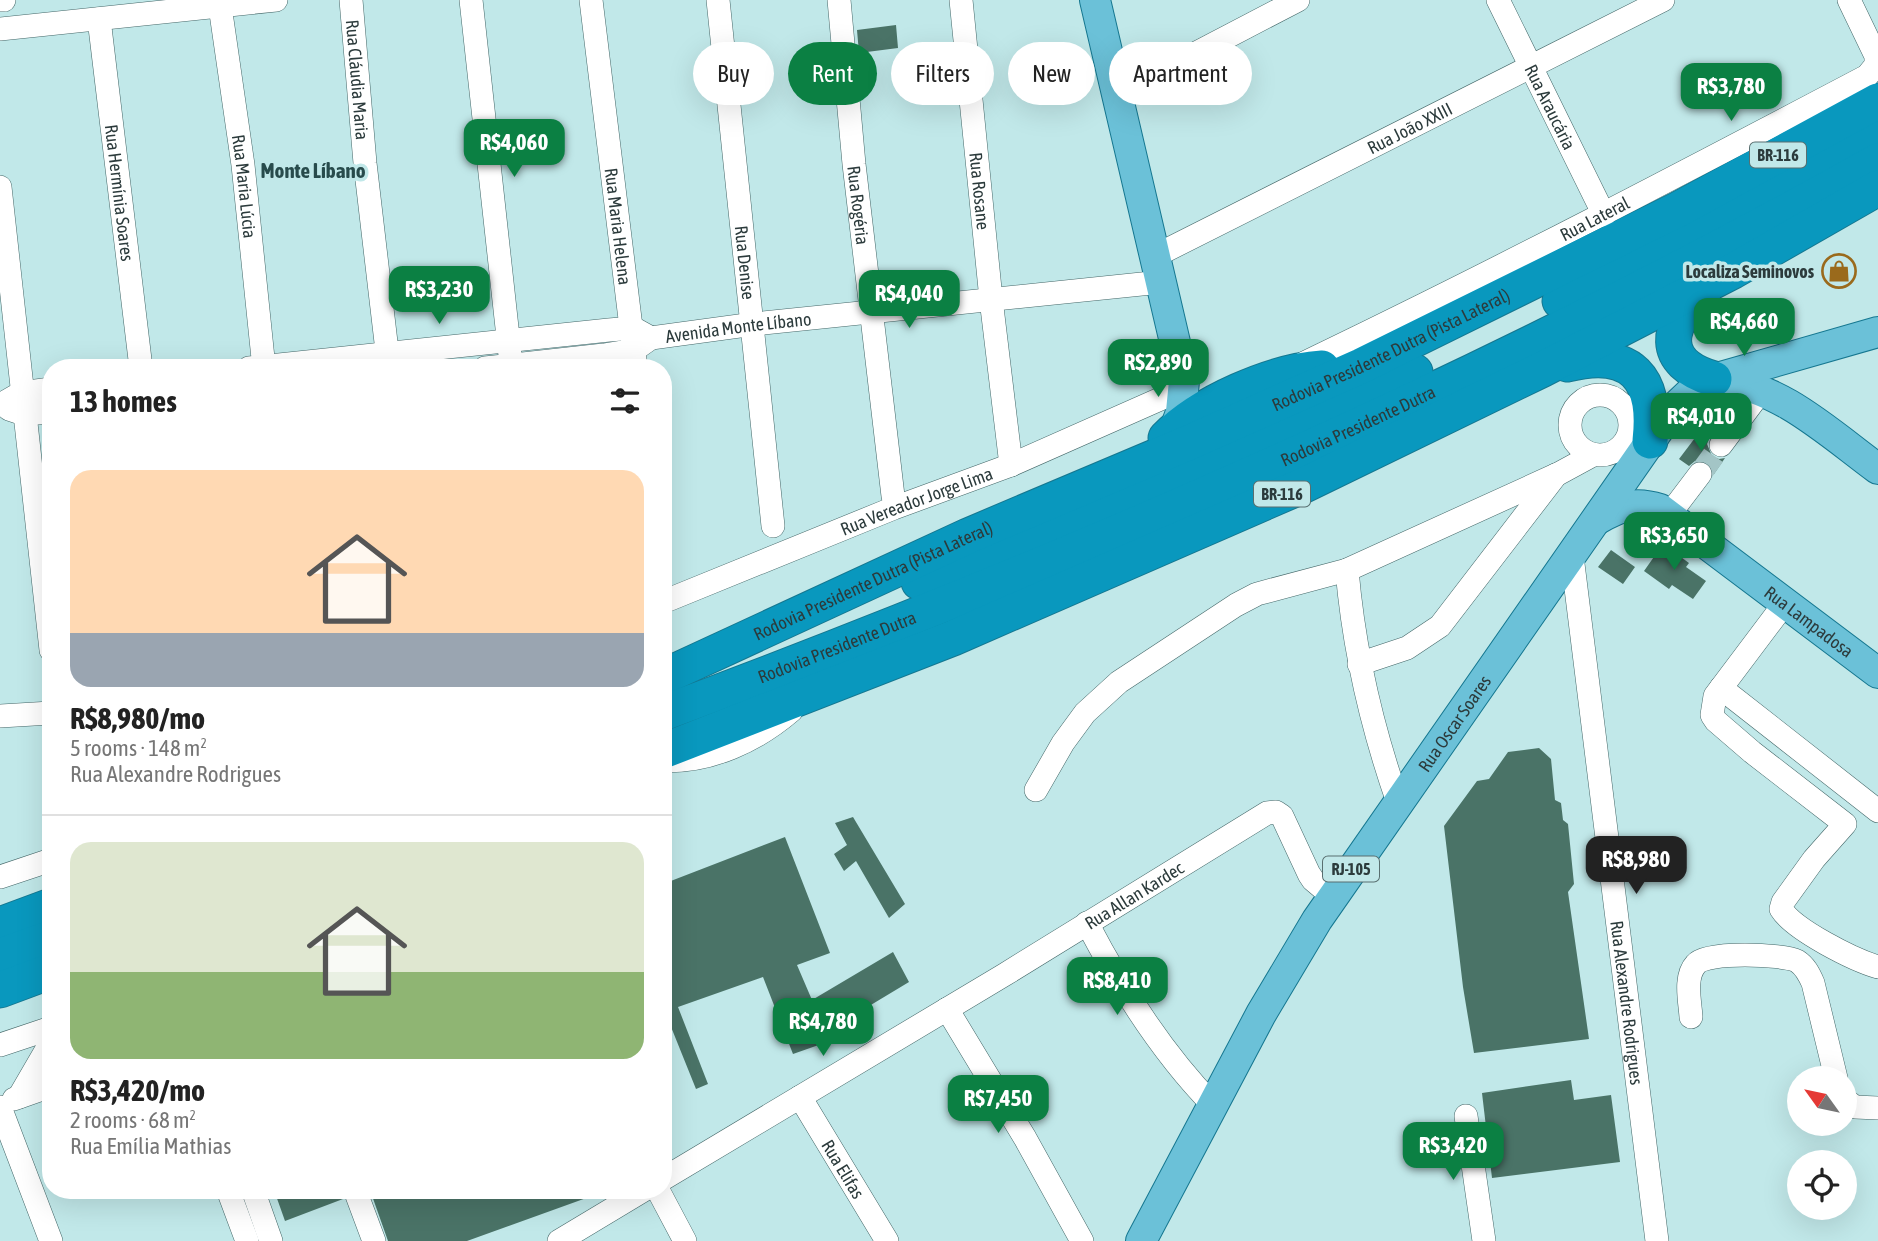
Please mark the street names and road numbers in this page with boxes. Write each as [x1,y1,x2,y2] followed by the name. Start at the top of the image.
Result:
[342,19,373,141] street label: Rua Cláudia Maria
[1521,61,1580,153] street label: Rua Araucária
[1364,98,1455,158] street label: Rua João XXIII
[101,123,139,262] street label: Rua Hermínia Soares
[228,133,261,239] street label: Rua Maria Lúcia
[1750,142,1806,168] road number: BR-116
[966,151,994,231] street label: Rua Rosane
[844,164,874,246] street label: Rua Rogéria
[601,167,636,286] street label: Rua Maria Helena
[1556,192,1633,245] street label: Rua Lateral
[731,225,760,301] street label: Rua Denise
[1268,284,1513,415] street label: Rodovia Presidente Dutra (Pista Lateral)
[664,308,812,346] street label: Avenida Monte Líbano
[1277,381,1438,470] street label: Rodovia Presidente Dutra
[837,462,995,539] street label: Rua Vereador Jorge Lima
[1254,481,1310,506] road number: BR-116
[750,516,995,644] street label: Rodovia Presidente Dutra (Pista Lateral)
[1761,581,1858,661] street label: Rua Lampadosa
[755,606,919,687] street label: Rodovia Presidente Dutra
[1413,671,1495,775] street label: Rua Oscar Soares
[1081,856,1187,933] street label: Rua Allan Kardec
[1323,856,1379,882] road number: RJ-105
[1607,919,1648,1086] street label: Rua Alexandre Rodrigues
[818,1136,869,1202] street label: Rua Elifas

